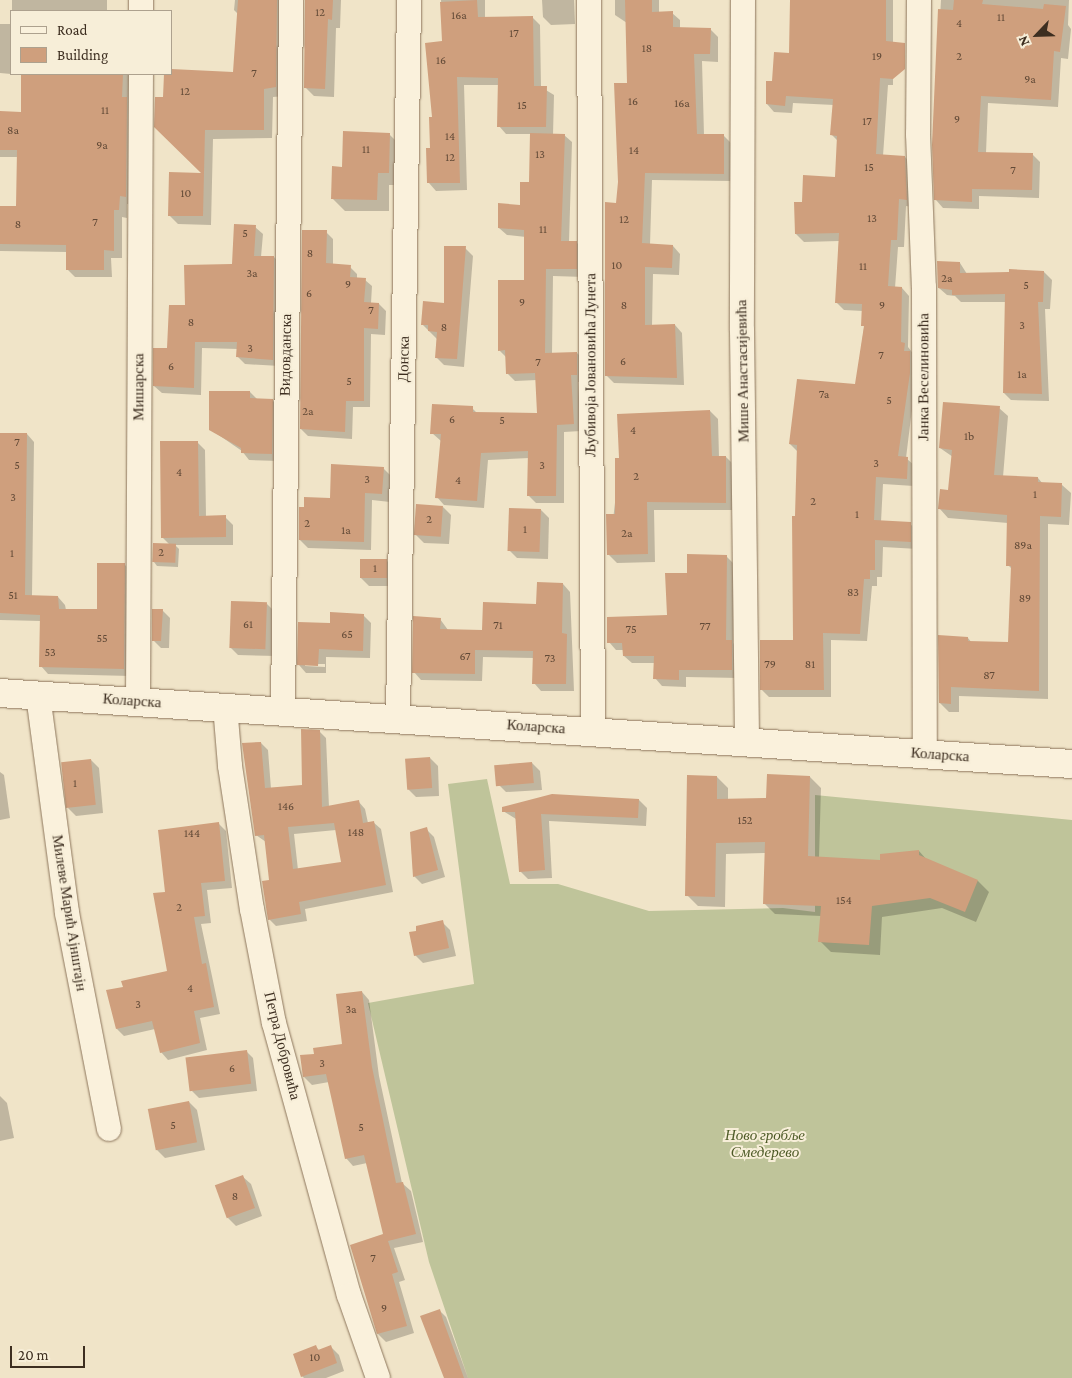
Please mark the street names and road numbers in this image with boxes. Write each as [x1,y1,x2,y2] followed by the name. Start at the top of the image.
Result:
[582,273,600,457] street label: Љубивоја Јовановића Лунета
[733,299,753,443] street label: Мише Анастасијевића
[915,313,933,441] street label: Јанка Веселиновића
[276,314,296,396] street label: Видовданска
[395,336,413,382] street label: Донска
[130,353,148,421] street label: Мишарска
[102,690,162,712] street label: Коларска
[506,716,566,738] street label: Коларска
[910,744,970,766] street label: Коларска
[48,834,90,992] street label: Милеве Марић Ајнштајн
[260,990,304,1102] street label: Петра Добровића

